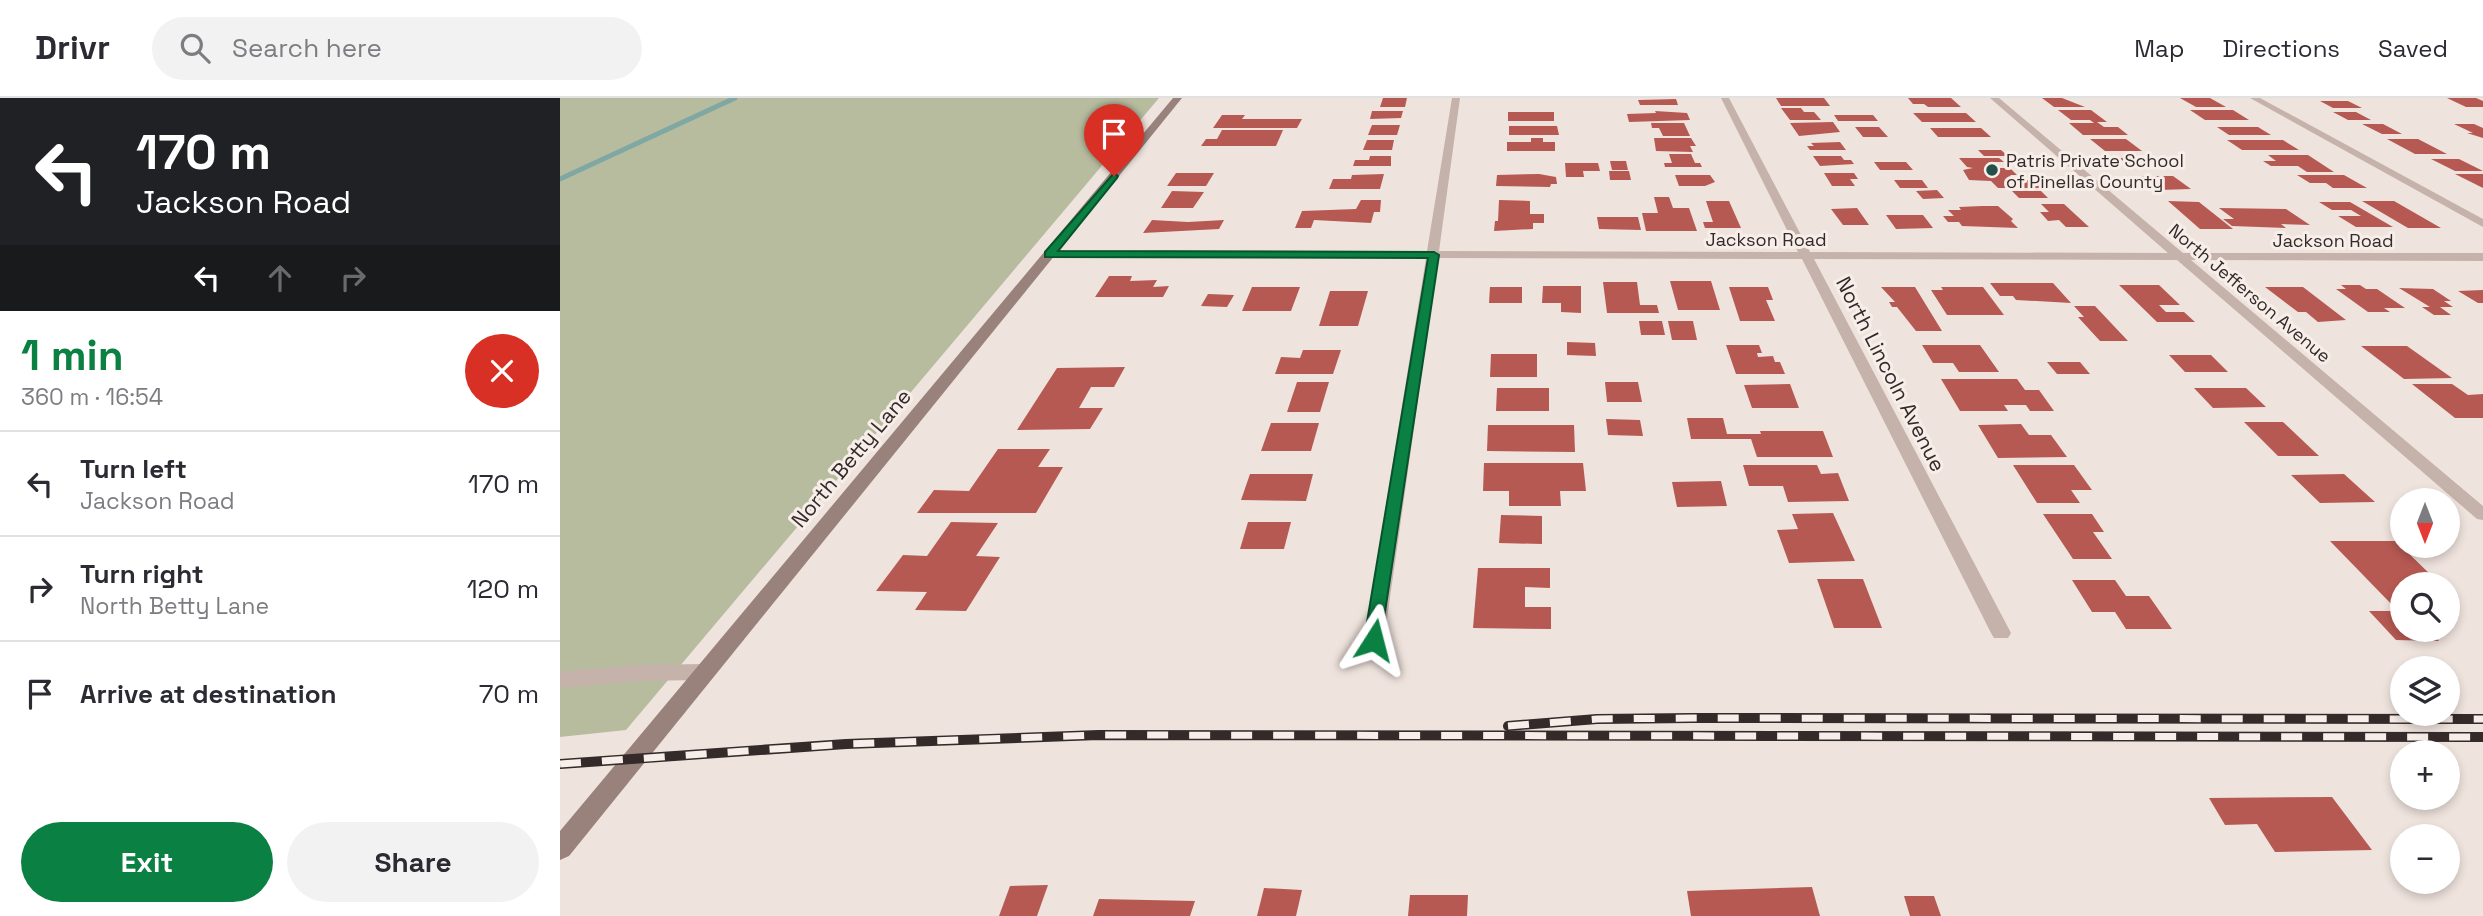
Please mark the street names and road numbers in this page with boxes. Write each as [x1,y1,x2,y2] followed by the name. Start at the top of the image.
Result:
[2164,218,2336,368] street label: North Jefferson Avenue
[1705,228,1827,251] street label: Jackson Road
[2272,229,2394,252] street label: Jackson Road
[1830,272,1952,476] street label: North Lincoln Avenue
[785,383,917,533] street label: North Betty Lane

